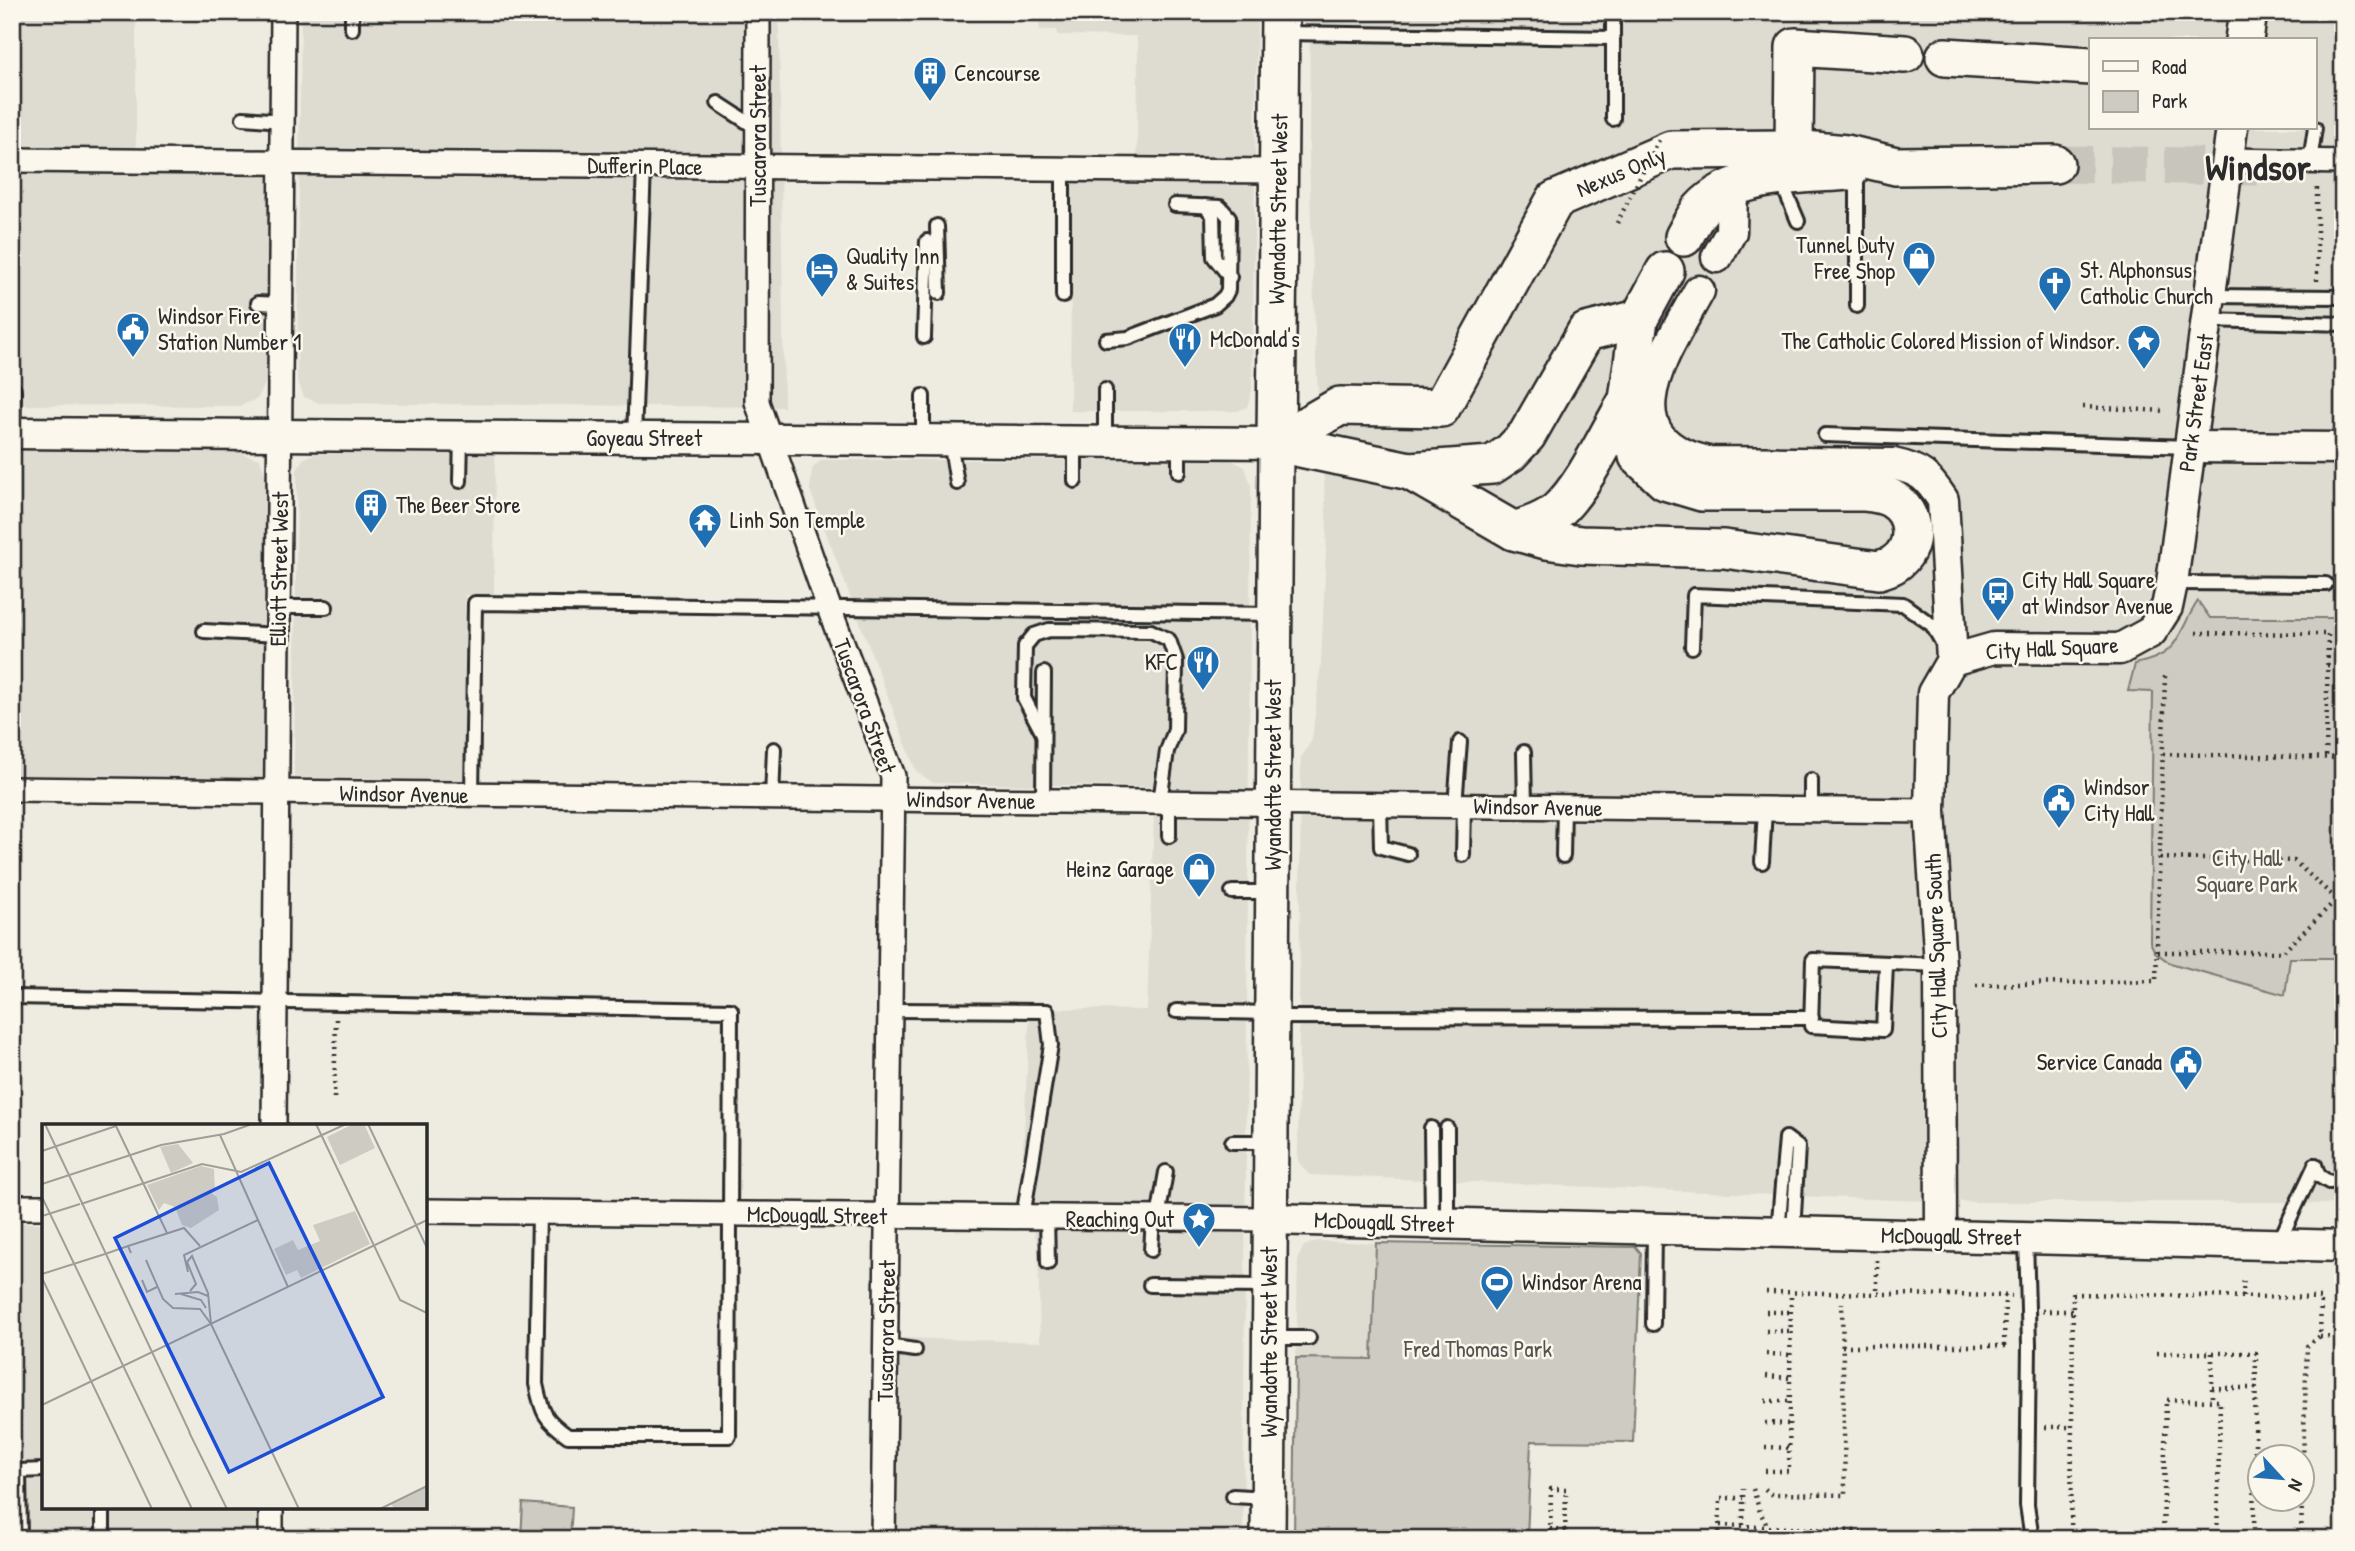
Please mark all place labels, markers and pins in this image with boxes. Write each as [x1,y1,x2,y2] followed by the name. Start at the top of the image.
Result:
[911,54,949,103] building icon: Cencourse
[954,57,1040,88] place label: Cencourse
[1796,229,1895,286] place label: Tunnel Duty Free Shop
[1900,239,1938,288] shop icon: Tunnel Duty Free Shop
[846,240,940,297] place label: Quality Inn & Suites
[803,250,841,299] hotel icon: Quality Inn & Suites
[2080,254,2213,311] place label: St. Alphonsus Catholic Church
[2036,264,2074,313] church icon: St. Alphonsus Catholic Church
[158,300,302,357] place label: Windsor Fire Station Number 1
[114,310,152,359] public building icon: Windsor Fire Station Number 1
[1166,320,1204,369] restaurant icon: McDonald's
[2125,322,2163,371] place icon: The Catholic Colored Mission of Windsor.
[1210,323,1300,354] place label: McDonald's
[1782,325,2120,356] place label: The Catholic Colored Mission of Windsor.
[352,486,390,535] building icon: The Beer Store
[396,489,521,520] place label: The Beer Store
[686,501,724,550] temple icon: Linh Son Temple
[730,504,865,535] place label: Linh Son Temple
[2022,564,2174,621] place label: City Hall Square at Windsor Avenue
[1979,574,2017,623] bus stop icon: City Hall Square at Windsor Avenue
[1184,643,1222,692] restaurant icon: KFC
[1145,646,1178,677] place label: KFC
[2084,771,2155,828] place label: Windsor City Hall
[2040,781,2078,830] public building icon: Windsor City Hall
[1180,850,1218,899] shop icon: Heinz Garage
[1066,853,1174,884] place label: Heinz Garage
[2167,1043,2205,1092] public building icon: Service Canada
[2037,1046,2162,1077] place label: Service Canada
[1180,1200,1218,1249] place icon: Reaching Out
[1066,1203,1175,1234] place label: Reaching Out
[1478,1263,1516,1312] sports icon: Windsor Arena
[1522,1266,1642,1297] place label: Windsor Arena

